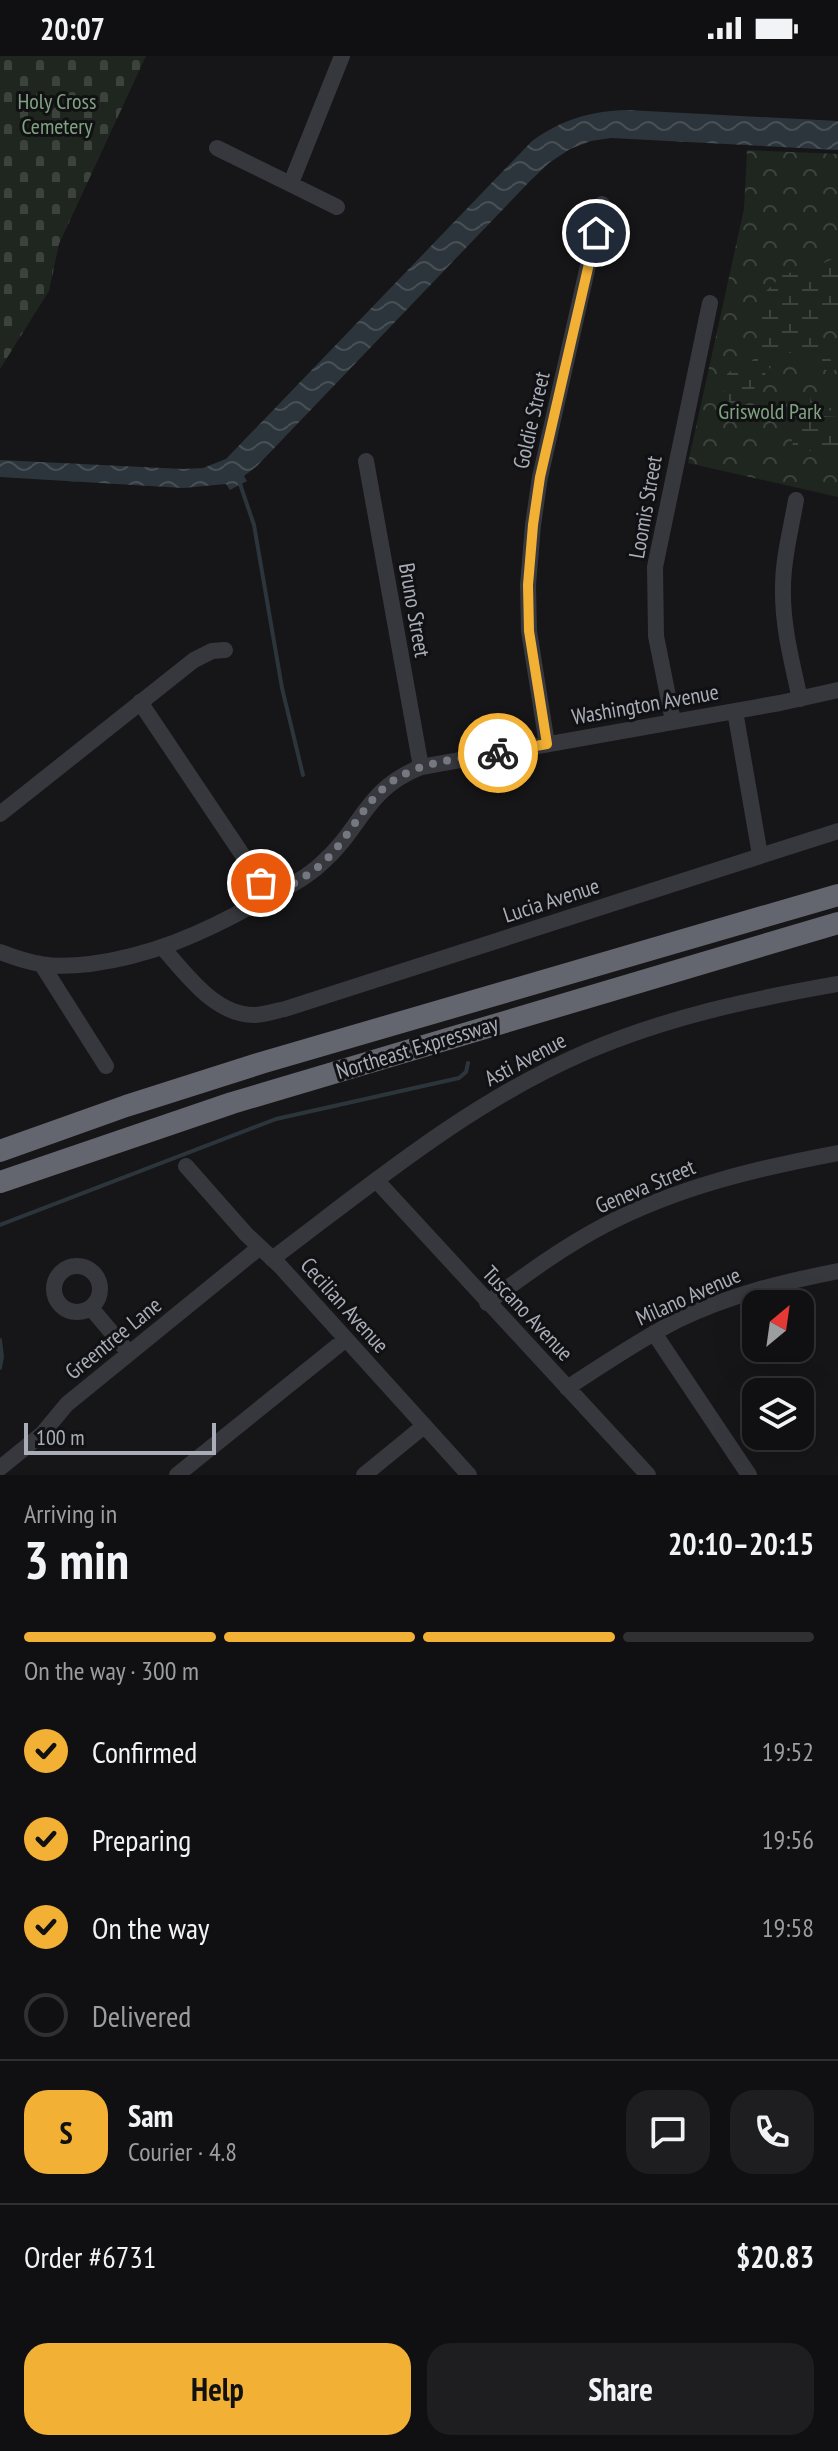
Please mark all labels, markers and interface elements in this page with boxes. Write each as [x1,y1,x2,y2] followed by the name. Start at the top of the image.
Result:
[40,9,105,48] text: 20:07
[18,87,96,140] park label: Holy Cross Cemetery
[562,199,630,267] pin
[574,211,618,255] icon: home
[506,369,556,471] street label: Goldie Street
[718,397,822,425] park label: Griswold Park
[622,453,668,561] street label: Loomis Street
[393,561,437,659] street label: Bruno Street
[569,677,721,731] street label: Washington Avenue
[458,713,538,793] courier
[476,731,520,775] icon: bike
[227,849,295,917] pin
[239,861,283,905] icon: bag
[499,871,603,929] street label: Lucia Avenue
[333,1009,502,1085] street label: Northeast Expressway
[479,1026,571,1092] street label: Asti Avenue
[591,1152,699,1220] street label: Geneva Street
[295,1251,395,1359] street label: Cecilian Avenue
[477,1259,579,1367] street label: Tuscano Avenue
[631,1261,745,1331] street label: Milano Avenue
[742,1290,814,1362] north arrow
[742,1290,814,1450] map controls
[59,1291,167,1385] street label: Greentree Lane
[742,1378,814,1450] button: layers
[24,1419,216,1455] scale bar
[36,1423,85,1451] text: 100 m
[24,1497,117,1530] text: Arriving in
[668,1524,814,1563] text: 20:10–20:15
[24,1526,129,1593] text: 3 min
[24,1654,199,1687] text: On the way · 300 m
[24,1729,68,1773] icon: check
[92,1732,197,1771] text: Confirmed
[762,1735,814,1768] text: 19:52
[24,1817,68,1861] icon: check
[92,1820,191,1859] text: Preparing
[762,1823,814,1856] text: 19:56
[24,1905,68,1949] icon: check
[92,1908,209,1947] text: On the way
[762,1911,814,1944] text: 19:58
[92,1996,191,2035] text: Delivered
[626,2090,710,2174] button: chat
[730,2090,814,2174] button: phone
[128,2096,173,2135] text: Sam
[59,2113,73,2152] text: S
[128,2135,237,2168] text: Courier · 4.8
[24,2237,156,2276] text: Order #6731
[736,2237,814,2276] text: $20.83
[24,2343,411,2435] button: Help
[427,2343,814,2435] button: Share

